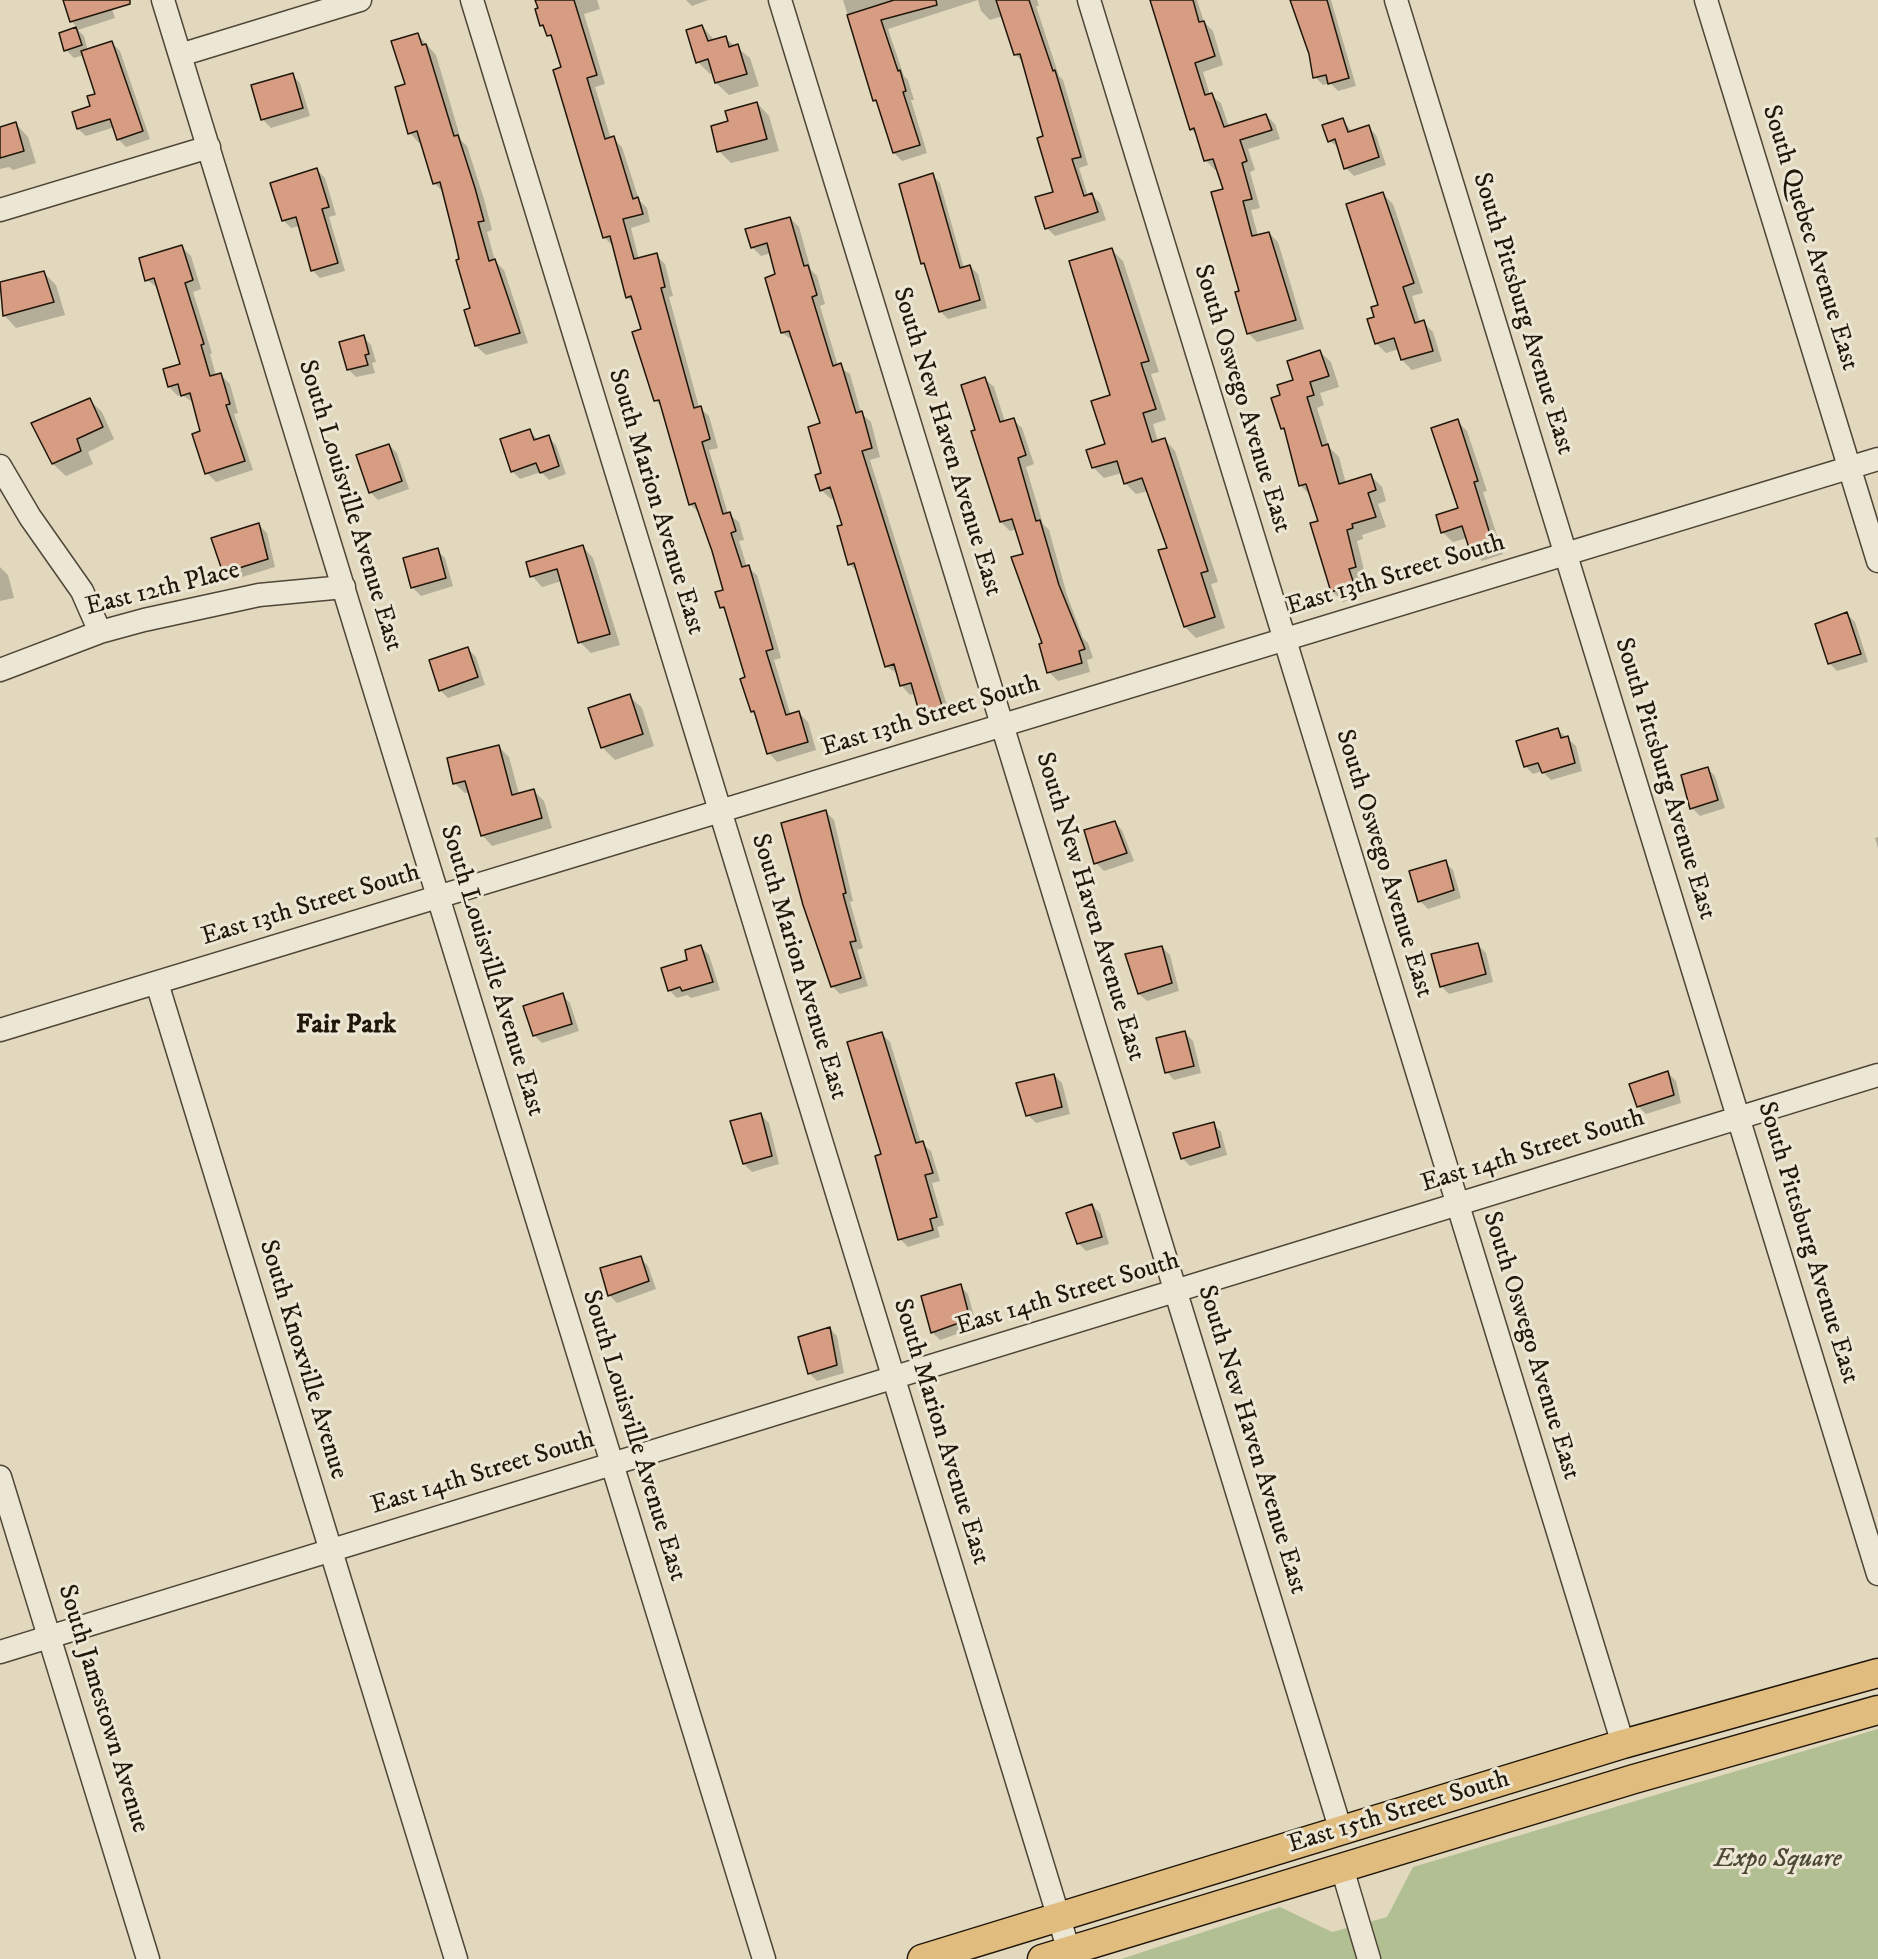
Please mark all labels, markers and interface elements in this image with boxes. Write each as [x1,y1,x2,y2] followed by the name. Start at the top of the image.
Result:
[1754,102,1864,374] street label: South Quebec Avenue East
[1464,169,1580,459] street label: South Pittsburg Avenue East
[1185,261,1297,537] street label: South Oswego Avenue East
[884,284,1008,600] street label: South New Haven Avenue East
[290,357,408,655] street label: South Louisville Avenue East
[600,365,710,639] street label: South Marion Avenue East
[1283,528,1509,624] street label: East 13th Street South
[83,556,243,624] street label: East 12th Place
[1606,634,1722,924] street label: South Pittsburg Avenue East
[818,669,1044,765] street label: East 13th Street South
[1327,726,1439,1002] street label: South Oswego Avenue East
[1027,749,1151,1065] street label: South New Haven Avenue East
[432,822,550,1120] street label: South Louisville Avenue East
[743,830,853,1104] street label: South Marion Avenue East
[198,858,424,954] street label: East 13th Street South
[296,1010,396,1042] district label: Fair Park
[1749,1098,1865,1388] street label: South Pittsburg Avenue East
[1418,1103,1648,1201] street label: East 14th Street South
[1474,1208,1586,1484] street label: South Oswego Avenue East
[251,1237,353,1483] street label: South Knoxville Avenue
[953,1246,1183,1344] street label: East 14th Street South
[1189,1282,1313,1598] street label: South New Haven Avenue East
[574,1287,692,1585] street label: South Louisville Avenue East
[885,1295,995,1569] street label: South Marion Avenue East
[368,1425,598,1523] street label: East 14th Street South
[49,1581,155,1837] street label: South Jamestown Avenue
[1285,1764,1513,1862] street label: East 15th Street South
[1714,1845,1842,1877] park label: Expo Square

